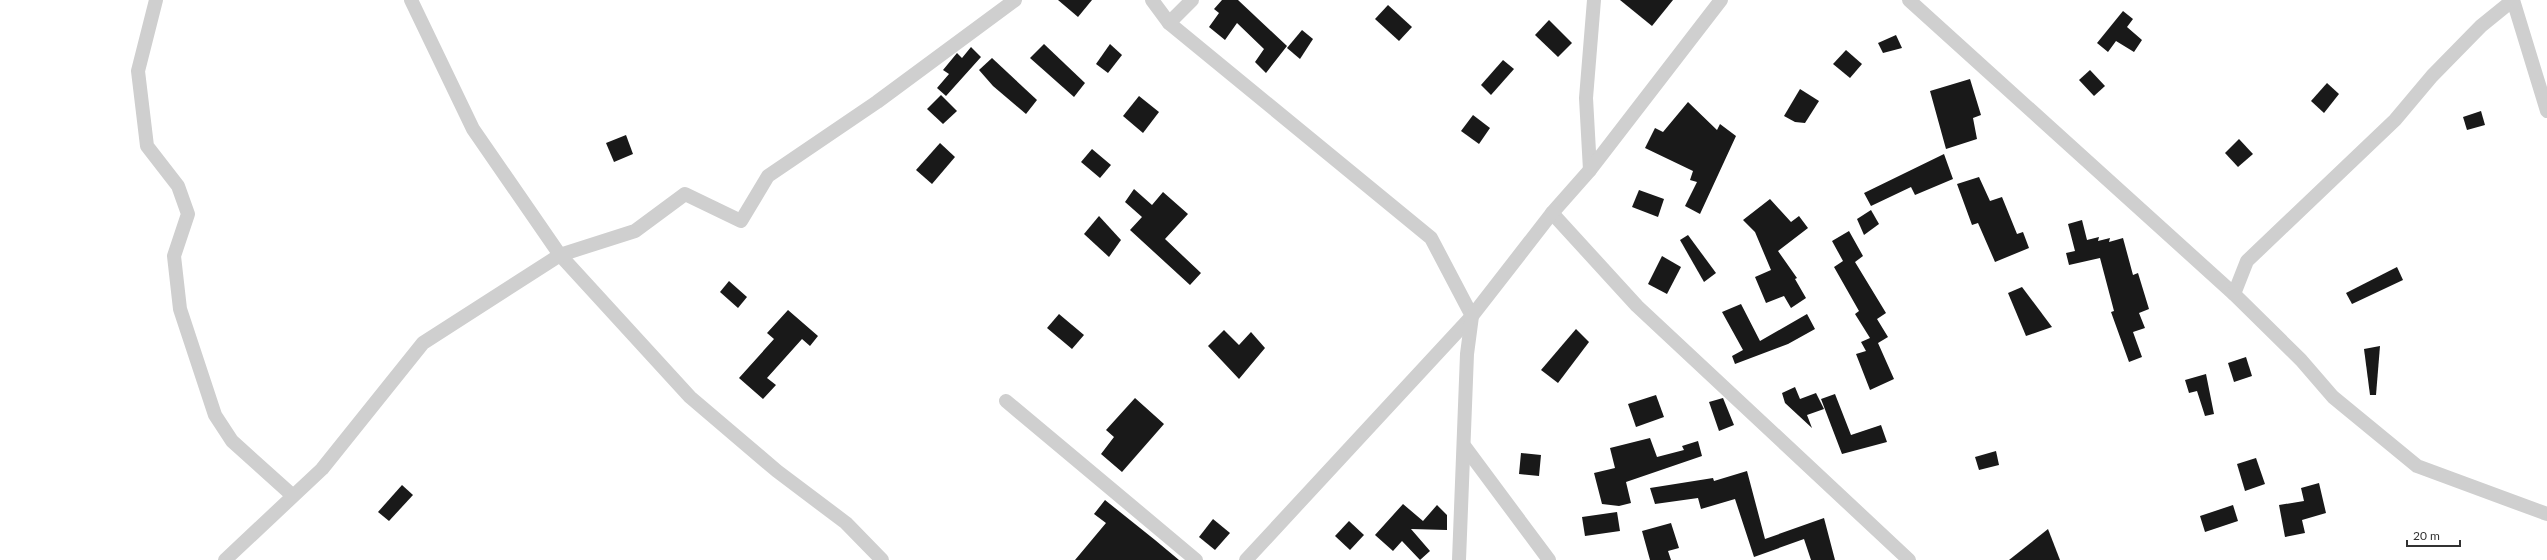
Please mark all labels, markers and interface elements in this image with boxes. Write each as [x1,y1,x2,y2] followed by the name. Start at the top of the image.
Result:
[2407,522,2460,548] scale bar
[2413,528,2440,543] text: 20 m

